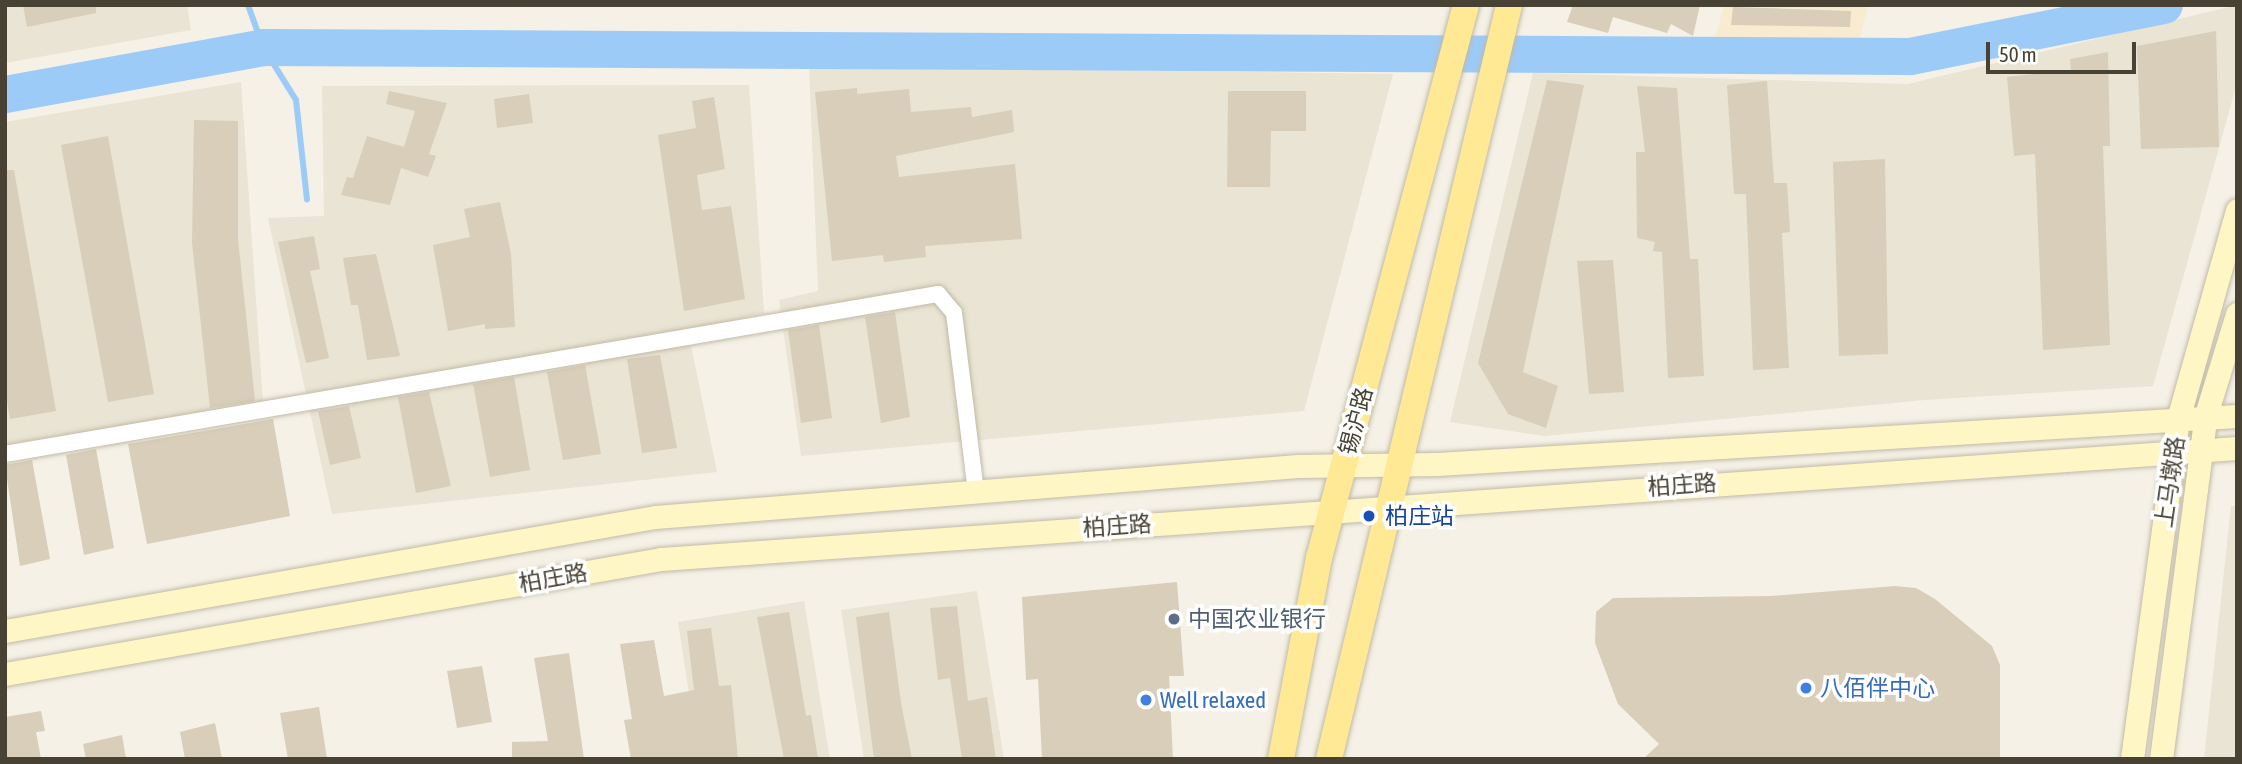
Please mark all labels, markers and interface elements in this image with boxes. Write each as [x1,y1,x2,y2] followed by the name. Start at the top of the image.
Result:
[1990,28,2140,72] scale bar
[1999,42,2037,66] text: 50 m
[1334,384,1378,458] street label: 锡沪路
[2150,435,2190,529] street label: 上马墩路
[1647,469,1717,501] street label: 柏庄路
[1385,502,1454,530] place label: 柏庄站
[1359,506,1379,526] marker: 柏庄站
[1082,510,1152,542] street label: 柏庄路
[517,558,589,598] street label: 柏庄路
[1188,605,1326,633] place label: 中国农业银行
[1166,611,1182,627] marker: 中国农业银行
[1820,674,1935,702] place label: 八佰伴中心
[1798,680,1814,696] marker: 八佰伴中心
[1160,686,1266,714] place label: Well relaxed
[1138,692,1154,708] marker: Well relaxed

